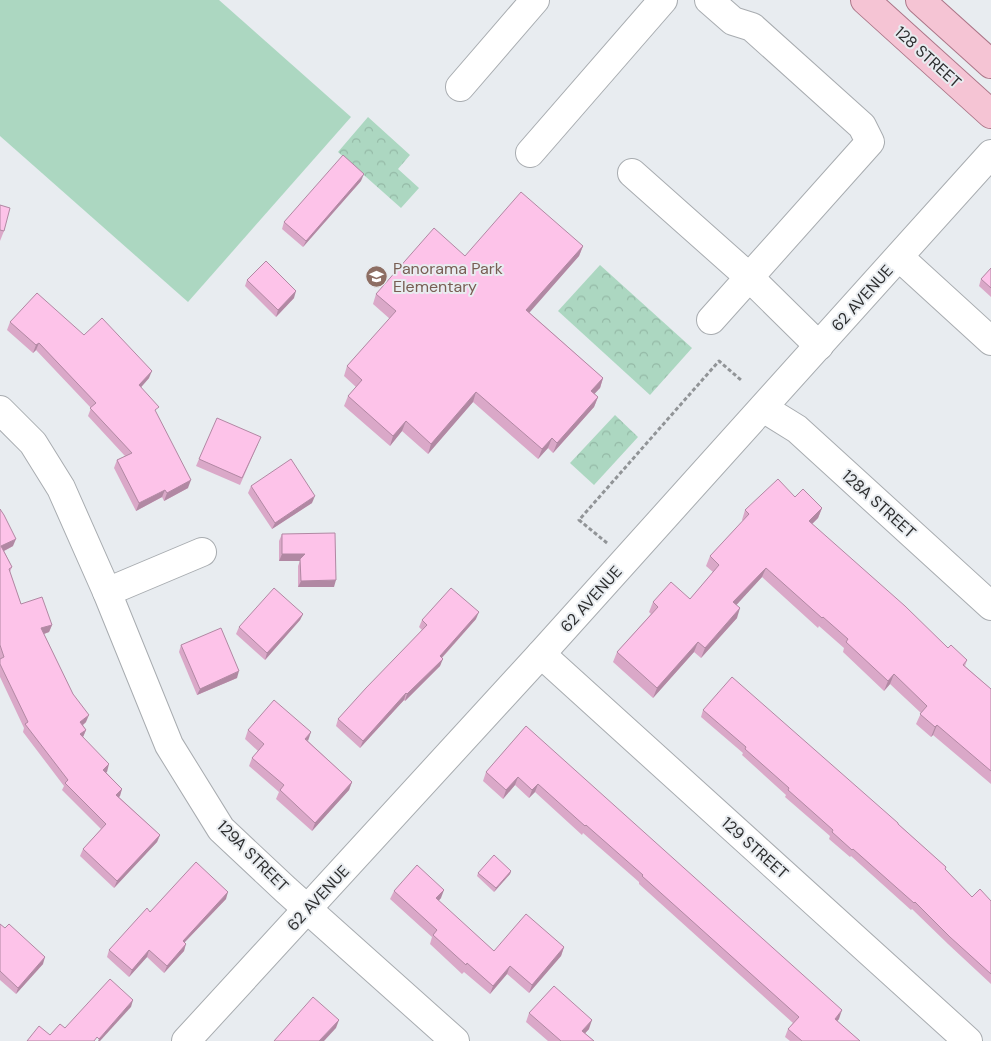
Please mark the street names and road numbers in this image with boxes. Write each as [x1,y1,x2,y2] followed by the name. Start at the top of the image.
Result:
[890,22,966,92] street label: 128 STREET
[827,260,897,336] street label: 62 AVENUE
[838,465,920,543] street label: 128A STREET
[556,561,626,637] street label: 62 AVENUE
[717,812,793,884] street label: 129 STREET
[213,816,293,896] street label: 129A STREET
[282,861,354,935] street label: 62 AVENUE

